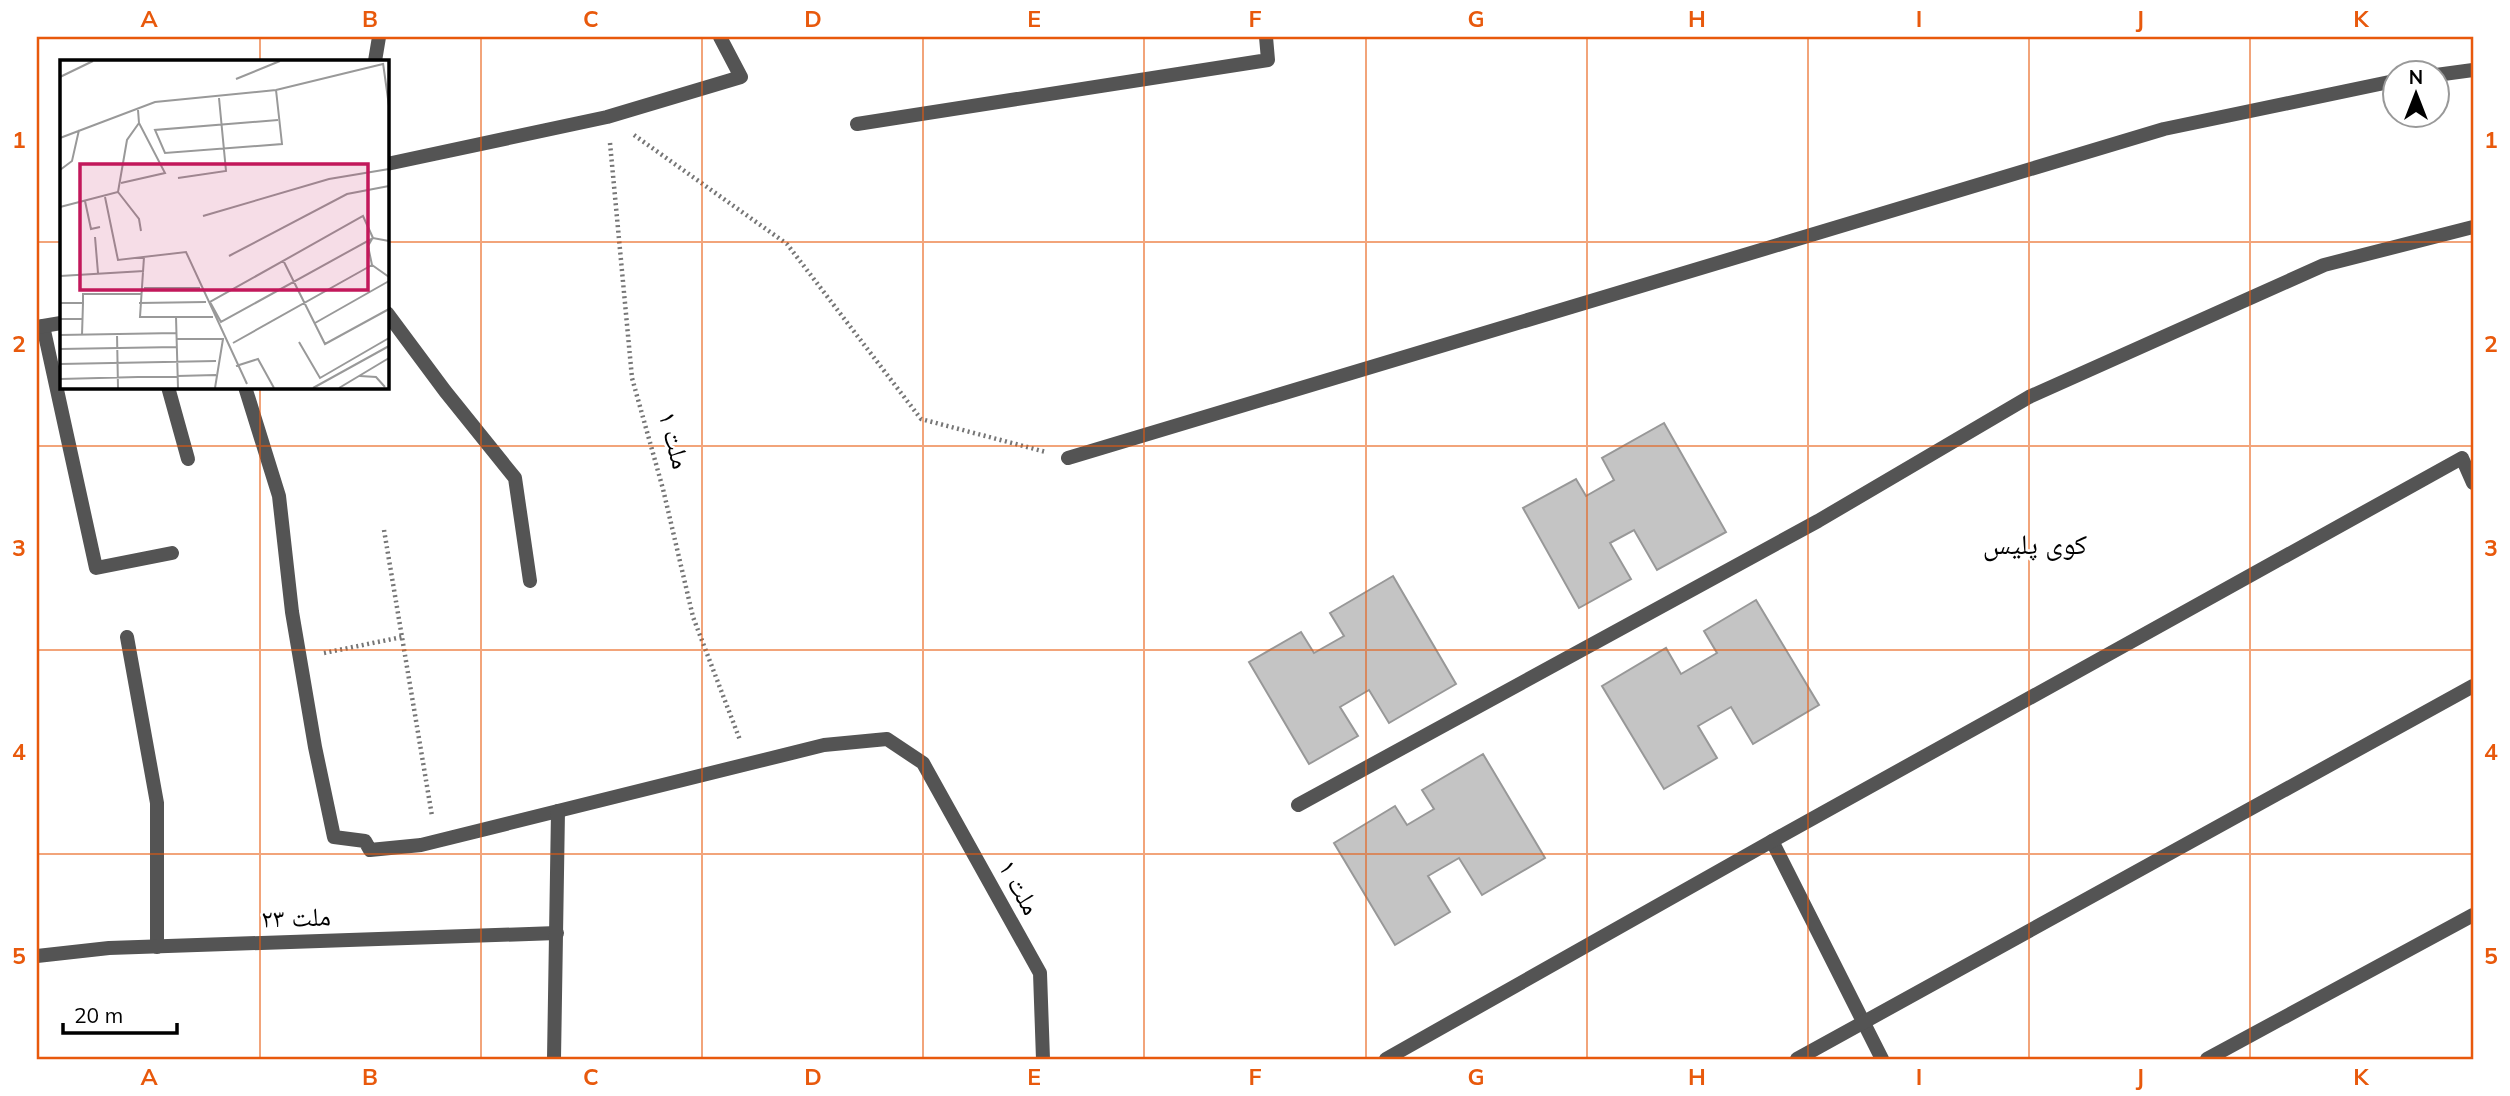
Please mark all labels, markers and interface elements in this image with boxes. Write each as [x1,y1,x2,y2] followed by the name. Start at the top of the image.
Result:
[140,4,158,33] text: A
[362,4,378,33] text: B
[583,4,599,33] text: C
[804,4,822,33] text: D
[1027,4,1041,33] text: E
[1248,4,1262,33] text: F
[1467,4,1485,33] text: G
[1688,4,1706,33] text: H
[1916,4,1922,33] text: I
[2136,4,2144,33] text: J
[2353,4,2370,33] text: K
[60,60,388,388] inset map
[2380,60,2450,130] north arrow
[2409,65,2423,89] text: N
[12,125,26,154] text: 1
[2484,125,2498,154] text: 1
[12,329,26,358] text: 2
[2484,329,2498,358] text: 2
[652,408,698,472] street label: ملت ۱
[1983,526,2088,562] district label: کوی پلیس
[12,533,26,562] text: 3
[2484,533,2498,562] text: 3
[12,737,26,766] text: 4
[2484,737,2498,766] text: 4
[992,854,1048,920] street label: ملت ۱
[261,899,331,935] street label: ملت ۲۳
[12,941,26,970] text: 5
[2484,941,2498,970] text: 5
[63,991,177,1035] scale bar
[74,1002,123,1028] text: 20 m
[140,1062,158,1091] text: A
[362,1062,378,1091] text: B
[583,1062,599,1091] text: C
[804,1062,822,1091] text: D
[1027,1062,1041,1091] text: E
[1248,1062,1262,1091] text: F
[1467,1062,1485,1091] text: G
[1688,1062,1706,1091] text: H
[1916,1062,1922,1091] text: I
[2136,1062,2144,1091] text: J
[2353,1062,2370,1091] text: K

